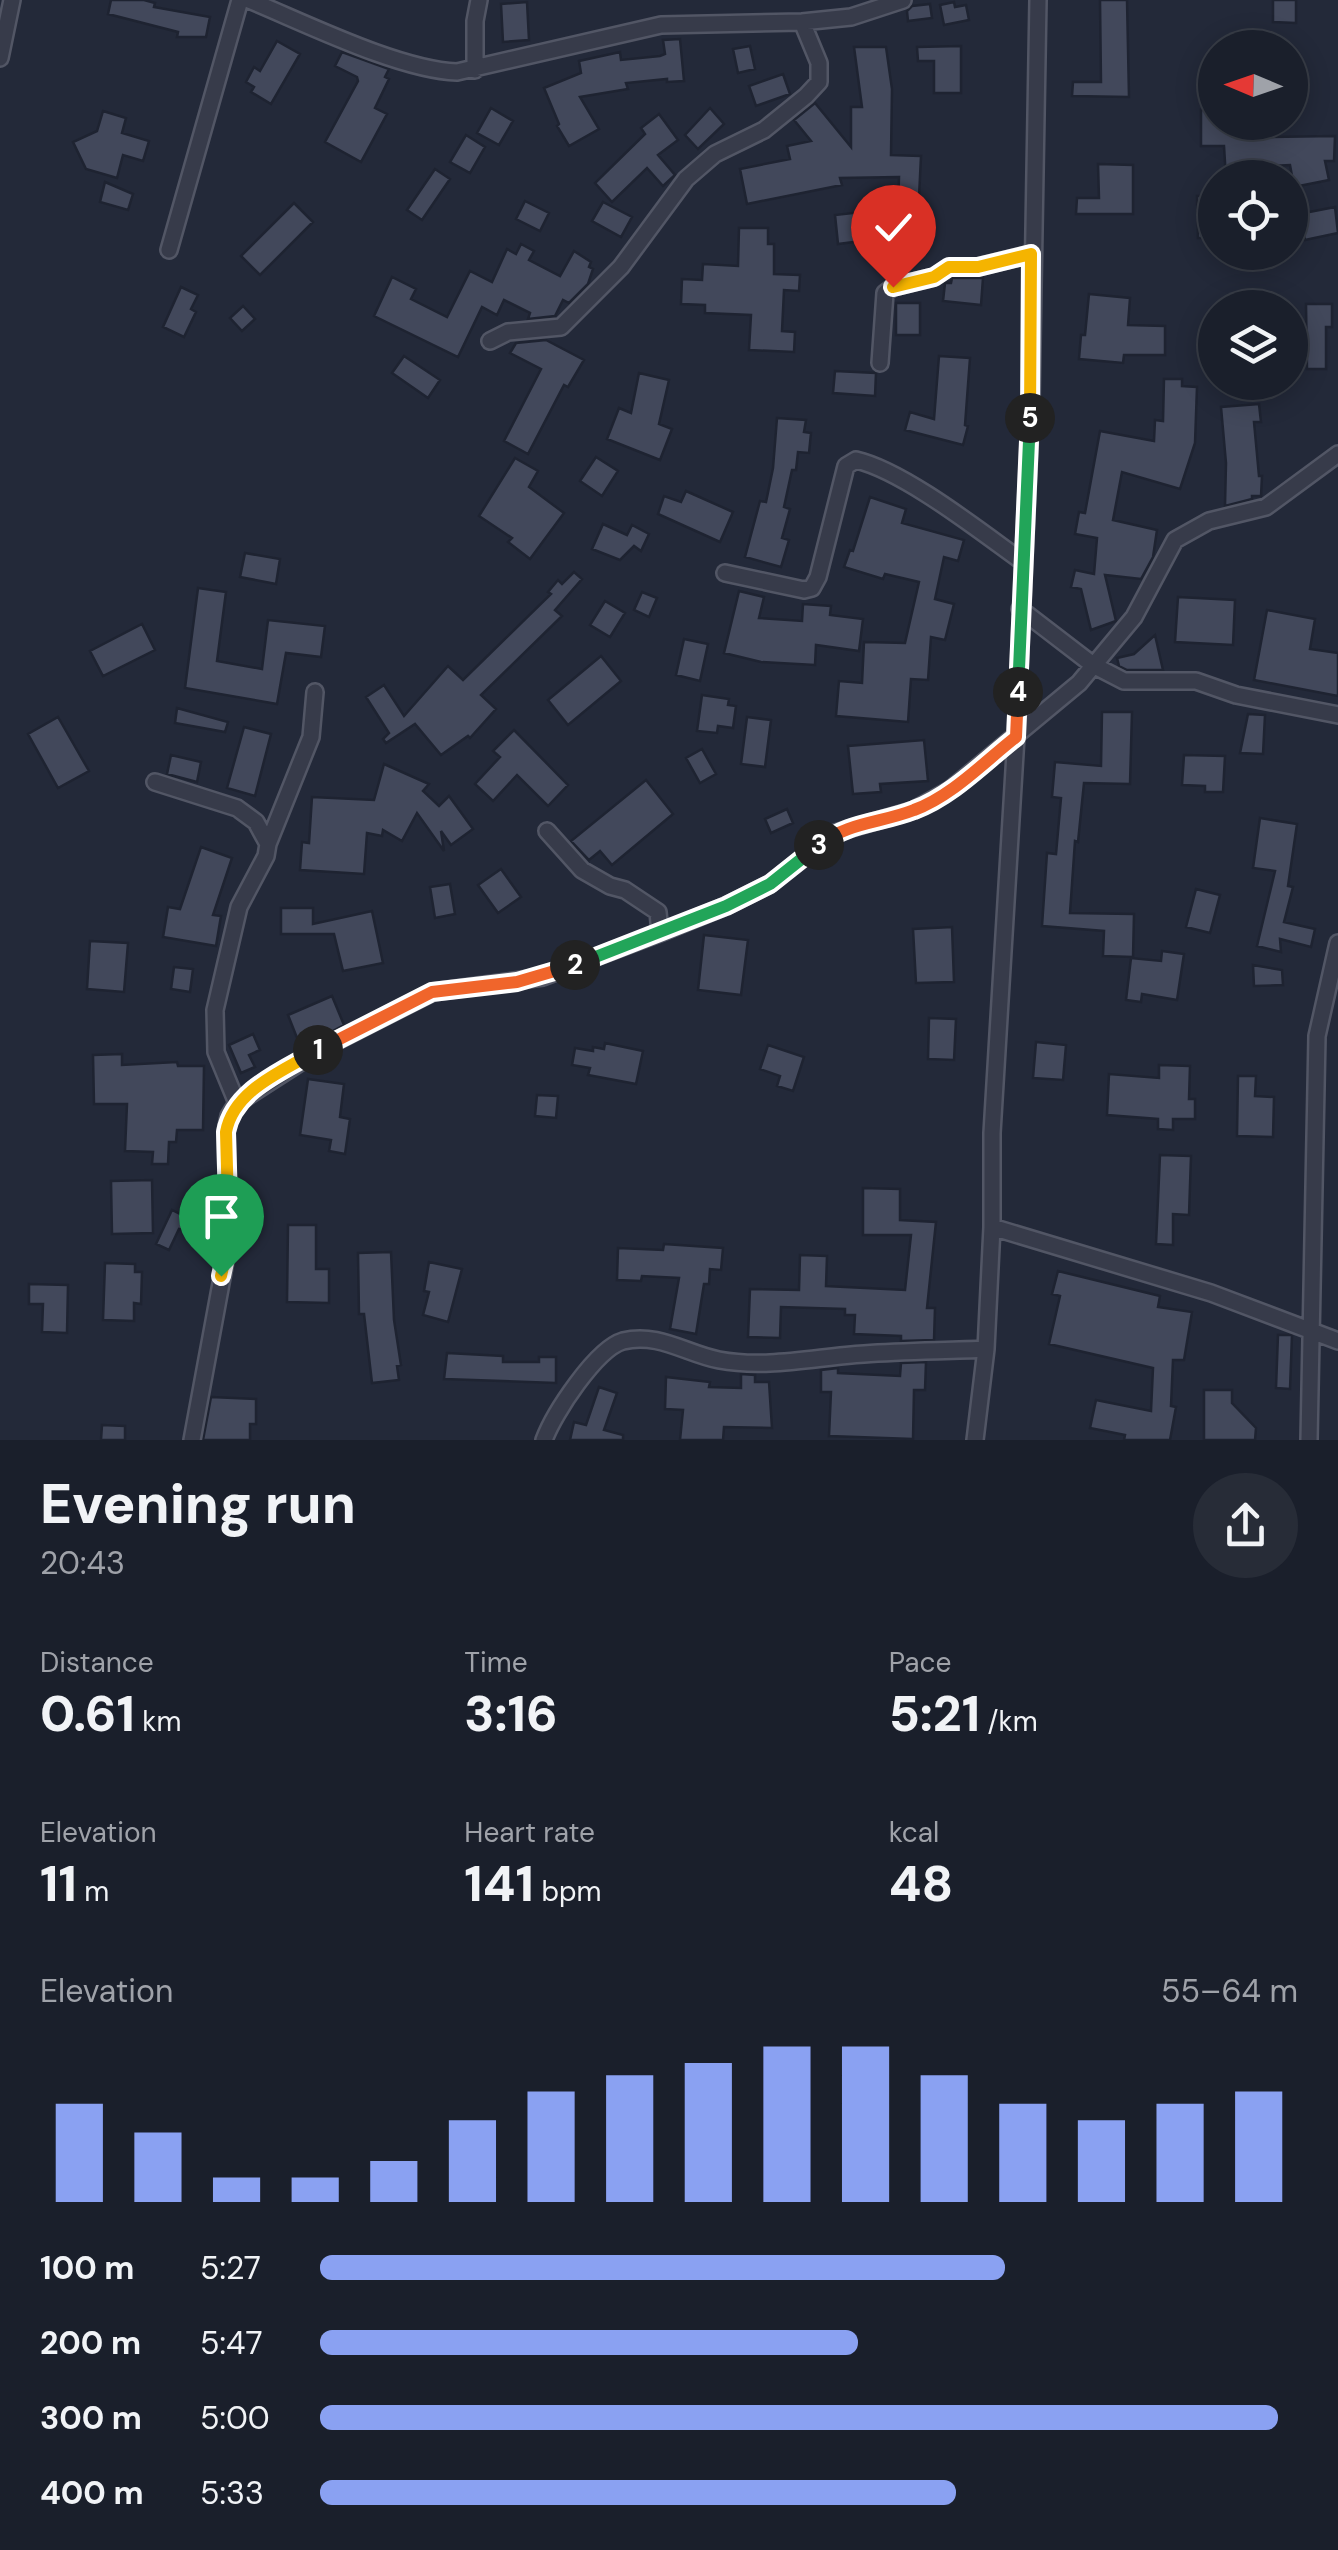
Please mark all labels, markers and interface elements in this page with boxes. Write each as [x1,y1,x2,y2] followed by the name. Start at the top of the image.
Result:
[1198,30,1308,140] north arrow
[1198,30,1308,400] map controls
[1198,160,1308,270] button: locate
[851,185,936,288] pin
[866,200,921,255] icon: check
[1198,290,1308,400] button: layers
[1005,393,1055,443] pin: 5
[1021,399,1039,436] text: 5
[993,667,1043,717] pin: 4
[1009,673,1027,710] text: 4
[794,820,844,870] pin: 3
[811,826,827,863] text: 3
[550,940,600,990] pin: 2
[567,946,583,983] text: 2
[293,1025,343,1075] pin: 1
[313,1031,323,1068] text: 1
[179,1174,264,1277] pin
[194,1189,249,1244] icon: arrive
[40,1468,356,1540] text: Evening run
[1193,1473,1298,1578] button: share
[40,1542,125,1584] text: 20:43
[40,1644,154,1681] text: Distance
[464,1644,528,1681] text: Time
[889,1644,951,1681] text: Pace
[40,1681,135,1747] text: 0.61
[464,1681,558,1747] text: 3:16
[889,1681,980,1747] text: 5:21
[135,1703,181,1740] text: km
[980,1703,1038,1740] text: /km
[40,1814,157,1851] text: Elevation
[464,1814,595,1851] text: Heart rate
[889,1814,939,1851] text: kcal
[40,1851,77,1917] text: 11
[464,1851,534,1917] text: 141
[889,1851,953,1917] text: 48
[77,1873,109,1910] text: m
[534,1873,601,1910] text: bpm
[40,1970,173,2012] text: Elevation
[1161,1970,1298,2012] text: 55–64 m
[40,2247,134,2289] text: 100 m
[200,2247,261,2289] text: 5:27
[40,2322,141,2364] text: 200 m
[200,2322,263,2364] text: 5:47
[40,2397,142,2439] text: 300 m
[200,2397,270,2439] text: 5:00
[40,2472,144,2514] text: 400 m
[200,2472,264,2514] text: 5:33

